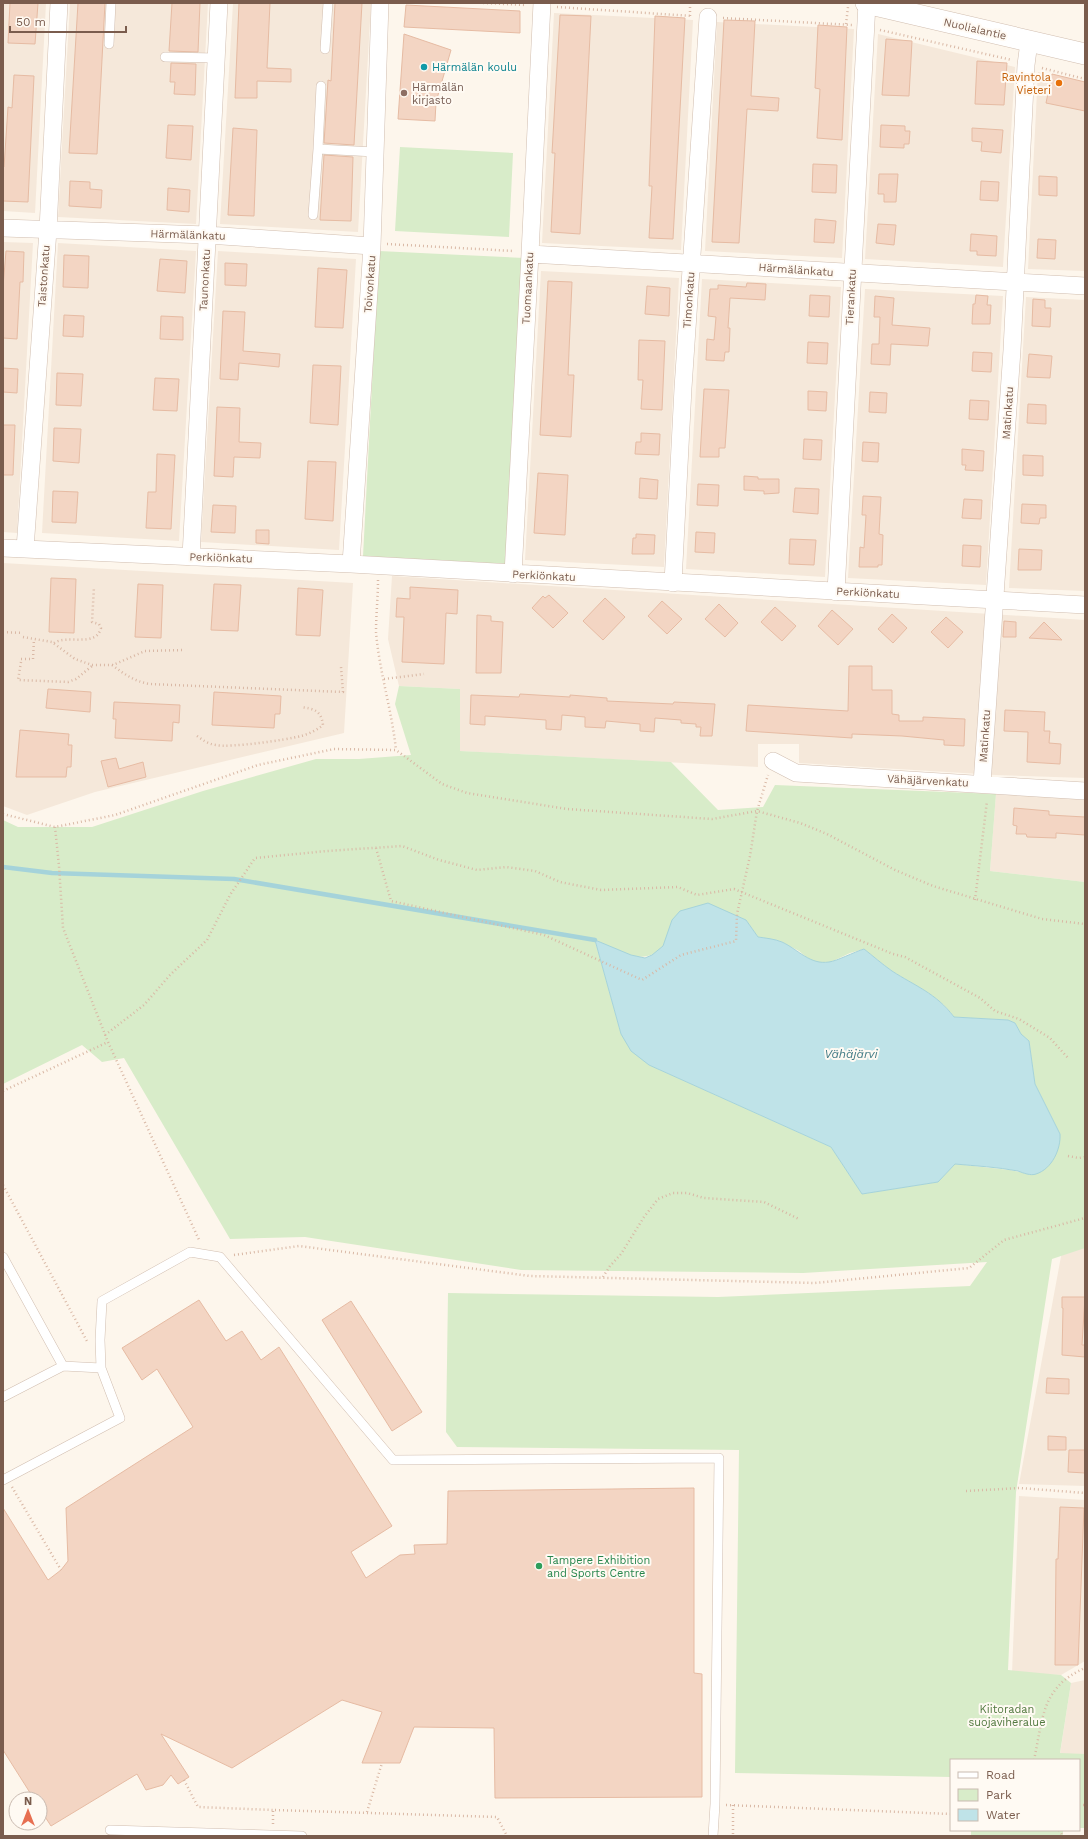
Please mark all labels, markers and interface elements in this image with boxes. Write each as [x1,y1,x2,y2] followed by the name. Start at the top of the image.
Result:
[10,8,126,34] scale bar
[16,15,46,29] text: 50 m
[942,15,1008,43] street label: Nuolialantie
[432,61,517,74] place label: Härmälän koulu
[419,62,429,72] marker: Härmälän koulu
[1001,71,1051,97] place label: Ravintola Vieteri
[1054,78,1064,88] marker: Ravintola Vieteri
[412,81,464,107] place label: Härmälän kirjasto
[399,88,409,98] marker: Härmälän kirjasto
[150,227,226,243] street label: Härmälänkatu
[35,245,53,307] street label: Taistonkatu
[197,249,213,311] street label: Taunonkatu
[520,251,536,325] street label: Tuomaankatu
[362,255,378,313] street label: Toivonkatu
[758,261,834,279] street label: Härmälänkatu
[843,268,859,326] street label: Tierankatu
[681,271,697,329] street label: Timonkatu
[1000,386,1016,440] street label: Matinkatu
[189,550,253,566] street label: Perkiönkatu
[512,568,576,584] street label: Perkiönkatu
[836,585,900,601] street label: Perkiönkatu
[977,709,993,763] street label: Matinkatu
[887,772,969,790] street label: Vähäjärvenkatu
[824,1047,878,1061] water label: Vähäjärvi
[547,1554,650,1580] place label: Tampere Exhibition and Sports Centre
[534,1561,544,1571] marker: Tampere Exhibition and Sports Centre
[968,1703,1046,1729] park label: Kiitoradan suojaviheralue
[950,1759,1080,1831] legend
[986,1768,1015,1782] text: Road
[986,1788,1012,1802] text: Park
[8,1791,48,1831] north arrow
[24,1795,32,1808] text: N
[986,1808,1021,1822] text: Water

